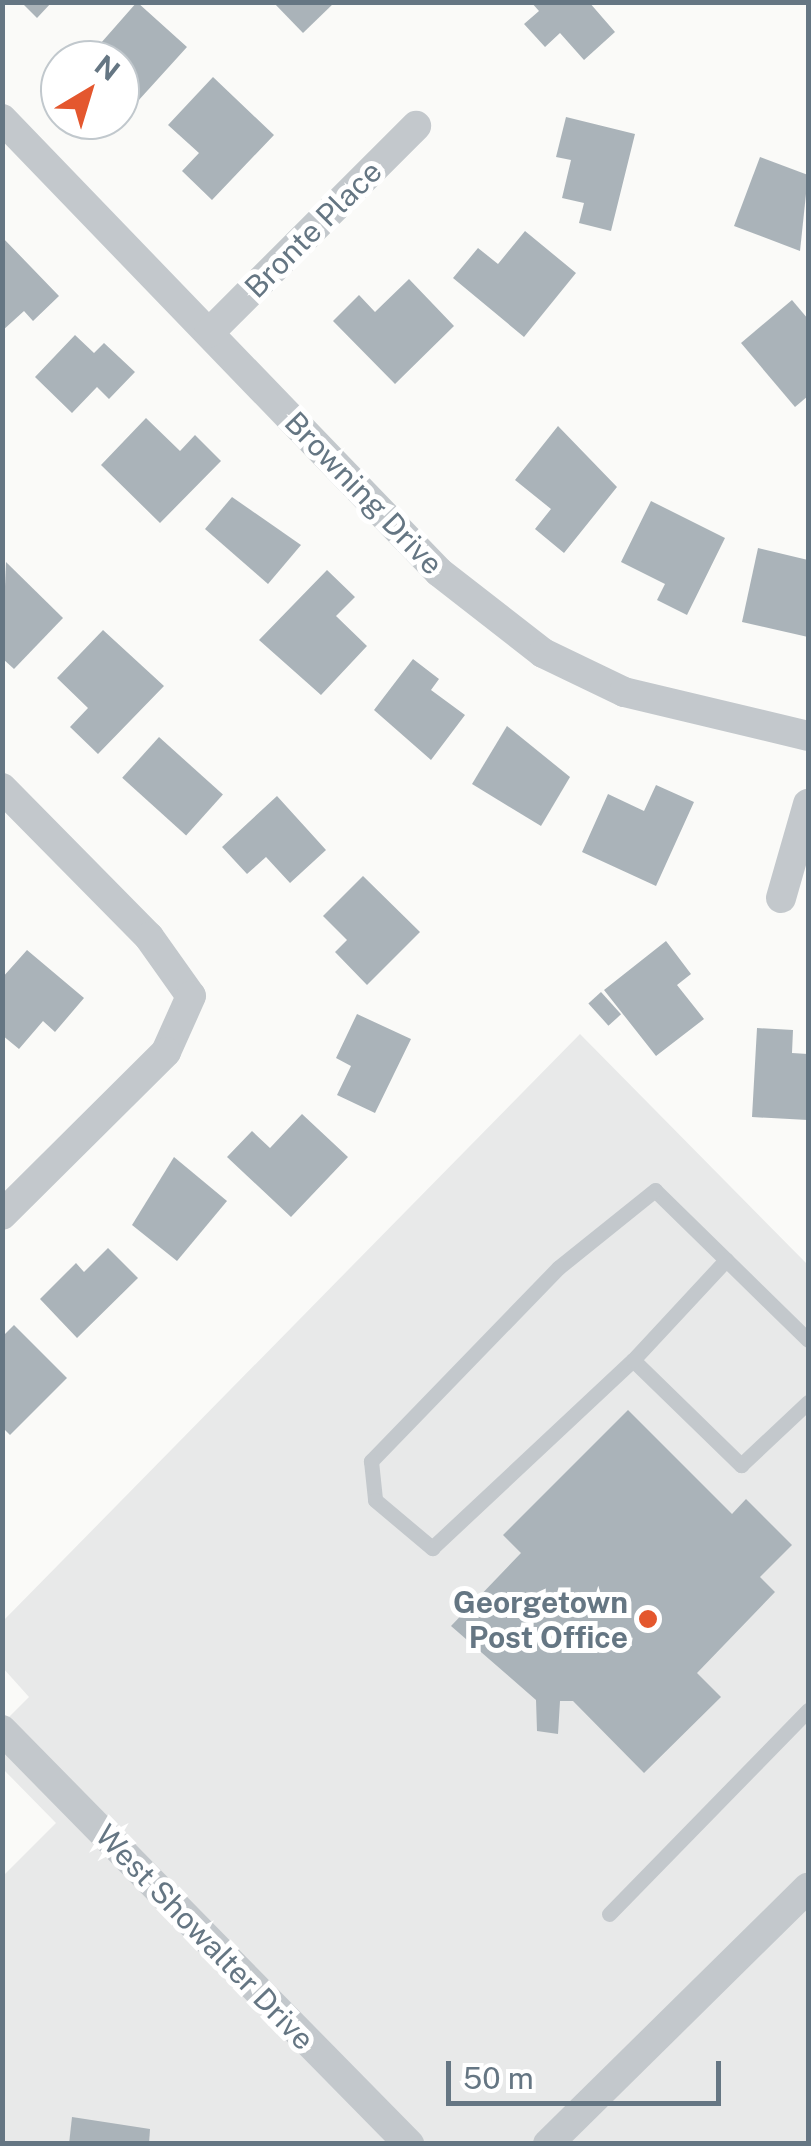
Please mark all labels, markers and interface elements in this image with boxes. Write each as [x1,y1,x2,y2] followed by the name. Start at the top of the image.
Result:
[40,40,140,140] north arrow
[89,48,126,87] text: N
[237,153,389,305] street label: Bronte Place
[278,404,450,582] street label: Browning Drive
[453,1584,628,1654] place label: Georgetown Post Office
[637,1608,659,1630] marker: Georgetown Post Office
[88,1817,322,2057] street label: West Showalter Drive
[451,2041,726,2103] scale bar
[463,2060,534,2096] text: 50 m

